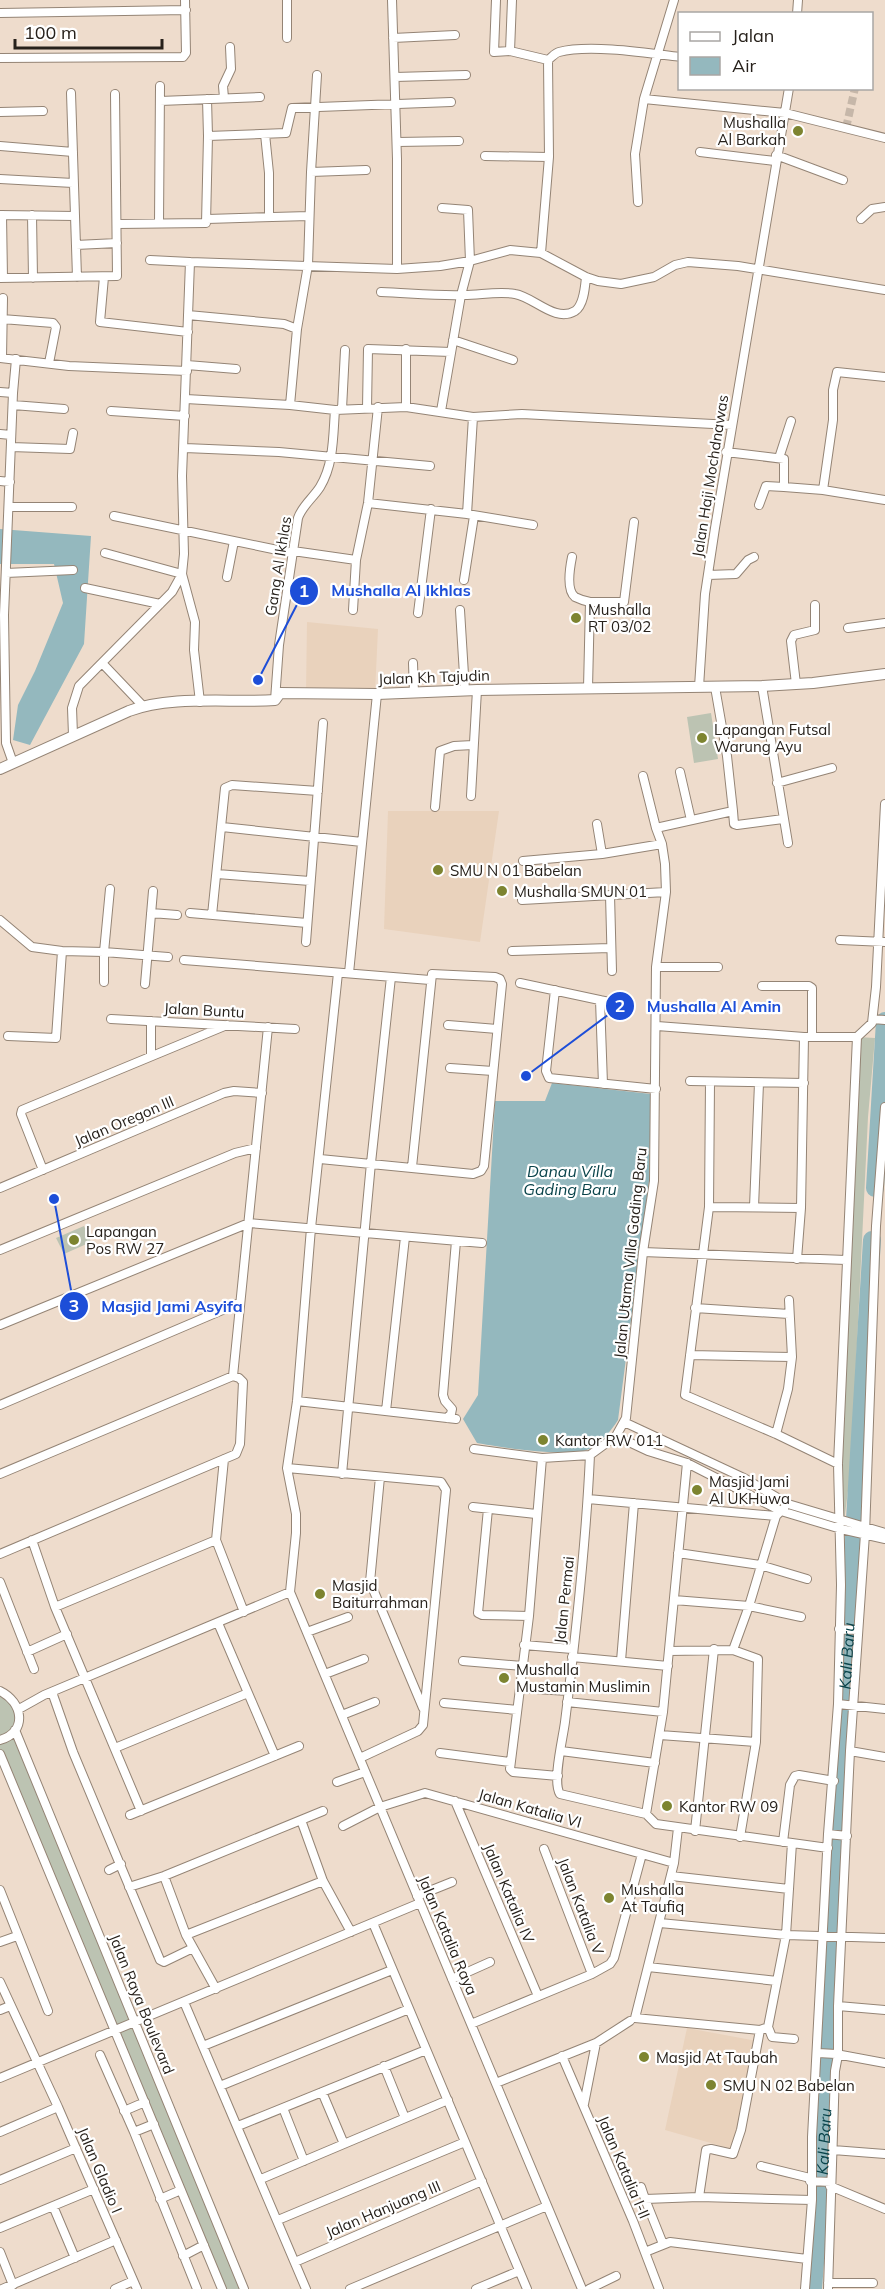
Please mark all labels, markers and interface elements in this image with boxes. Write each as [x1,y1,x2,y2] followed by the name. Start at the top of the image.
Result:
[15,12,162,50] scale bar
[678,12,873,90] legend
[24,21,77,44] text: 100 m
[732,24,774,47] text: Jalan
[732,54,757,77] text: Air
[717,113,786,149] place label: Mushalla Al Barkah
[791,124,805,138] marker: Mushalla Al Barkah
[688,393,732,559] street label: Jalan Haji Mochdnawas
[261,515,295,617] street label: Gang Al Ikhlas
[289,574,482,608] callout: Mushalla Al Ikhlas
[299,579,309,602] text: 1
[331,580,471,600] text: Mushalla Al Ikhlas
[588,600,651,636] place label: Mushalla RT 03/02
[569,611,583,625] marker: Mushalla RT 03/02
[378,666,490,688] street label: Jalan Kh Tajudin
[714,720,831,756] place label: Lapangan Futsal Warung Ayu
[695,731,709,745] marker: Lapangan Futsal Warung Ayu
[450,861,582,880] place label: SMU N 01 Babelan
[431,863,445,877] marker: SMU N 01 Babelan
[514,882,647,901] place label: Mushalla SMUN 01
[495,884,509,898] marker: Mushalla SMUN 01
[605,989,793,1023] callout: Mushalla Al Amin
[615,994,625,1017] text: 2
[647,996,781,1016] text: Mushalla Al Amin
[163,998,245,1022] street label: Jalan Buntu
[71,1091,177,1151] street label: Jalan Oregon III
[609,1146,651,1360] street label: Jalan Utama Villa Gading Baru
[523,1161,617,1199] water label: Danau Villa Gading Baru
[86,1222,164,1258] place label: Lapangan Pos RW 27
[67,1233,81,1247] marker: Lapangan Pos RW 27
[59,1289,255,1323] callout: Masjid Jami Asyifa
[69,1294,79,1317] text: 3
[101,1296,243,1316] text: Masjid Jami Asyifa
[555,1431,663,1450] place label: Kantor RW 011
[536,1433,550,1447] marker: Kantor RW 011
[709,1472,790,1508] place label: Masjid Jami Al UKHuwa
[690,1483,704,1497] marker: Masjid Jami Al UKHuwa
[550,1555,578,1645] street label: Jalan Permai
[332,1576,428,1612] place label: Masjid Baiturrahman
[313,1587,327,1601] marker: Masjid Baiturrahman
[835,1622,859,1690] water label: Kali Baru
[516,1660,650,1696] place label: Mushalla Mustamin Muslimin
[497,1671,511,1685] marker: Mushalla Mustamin Muslimin
[476,1784,584,1832] street label: Jalan Katalia VI
[679,1797,778,1816] place label: Kantor RW 09
[660,1799,674,1813] marker: Kantor RW 09
[479,1840,539,1946] street label: Jalan Katalia IV
[554,1855,608,1958] street label: Jalan Katalia V
[414,1872,482,1998] street label: Jalan Katalia Raya
[621,1880,684,1916] place label: Mushalla At Taufiq
[602,1891,616,1905] marker: Mushalla At Taufiq
[105,1931,179,2077] street label: Jalan Raya Boulevard
[656,2048,778,2067] place label: Masjid At Taubah
[637,2050,651,2064] marker: Masjid At Taubah
[723,2076,855,2095] place label: SMU N 02 Babelan
[704,2078,718,2092] marker: SMU N 02 Babelan
[812,2107,835,2176] water label: Kali Baru
[594,2113,654,2221] street label: Jalan Katalia I-II
[73,2124,127,2216] street label: Jalan Gladio I
[323,2176,443,2242] street label: Jalan Hanjuang III

